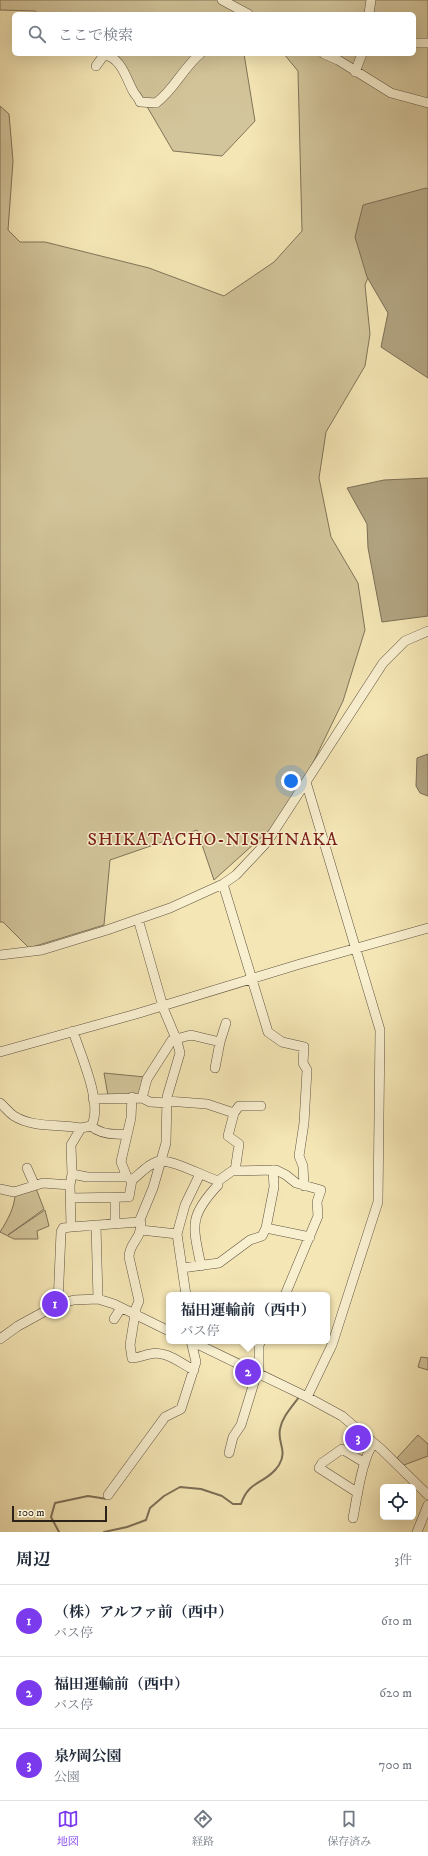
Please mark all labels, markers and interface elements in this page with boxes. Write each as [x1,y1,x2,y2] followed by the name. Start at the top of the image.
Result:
[12,12,416,56] search box
[26,23,48,45] icon: search
[58,26,133,45] text: ここで検索
[281,771,301,791] your location
[87,829,339,851] district label: SHIKATACHO-NISHINAKA
[42,1289,68,1319] pin: 1
[166,1292,330,1344] popup
[180,1301,316,1320] text: 福田運輸前（西中）
[180,1323,220,1339] text: バス停
[235,1357,261,1387] pin: 2
[345,1423,371,1453] pin: 3
[380,1484,416,1520] map controls
[380,1484,416,1520] button: locate
[12,1504,107,1523] scale bar
[18,1506,44,1520] text: 100 m
[16,1549,50,1571] text: 周辺
[394,1552,412,1568] text: 3件
[54,1603,233,1622] text: （株）アルファ前（西中）
[27,1613,31,1629] text: 1
[381,1613,412,1629] text: 610 m
[54,1625,93,1641] text: バス停
[54,1675,189,1694] text: 福田運輸前（西中）
[26,1685,32,1701] text: 2
[379,1685,412,1701] text: 620 m
[54,1697,93,1713] text: バス停
[54,1747,122,1766] text: 泉ｹ岡公園
[27,1757,31,1773] text: 3
[379,1757,412,1773] text: 700 m
[54,1769,80,1785] text: 公園
[57,1808,79,1849] tab: 地図
[192,1808,214,1849] tab: 経路
[327,1808,371,1849] tab: 保存済み

